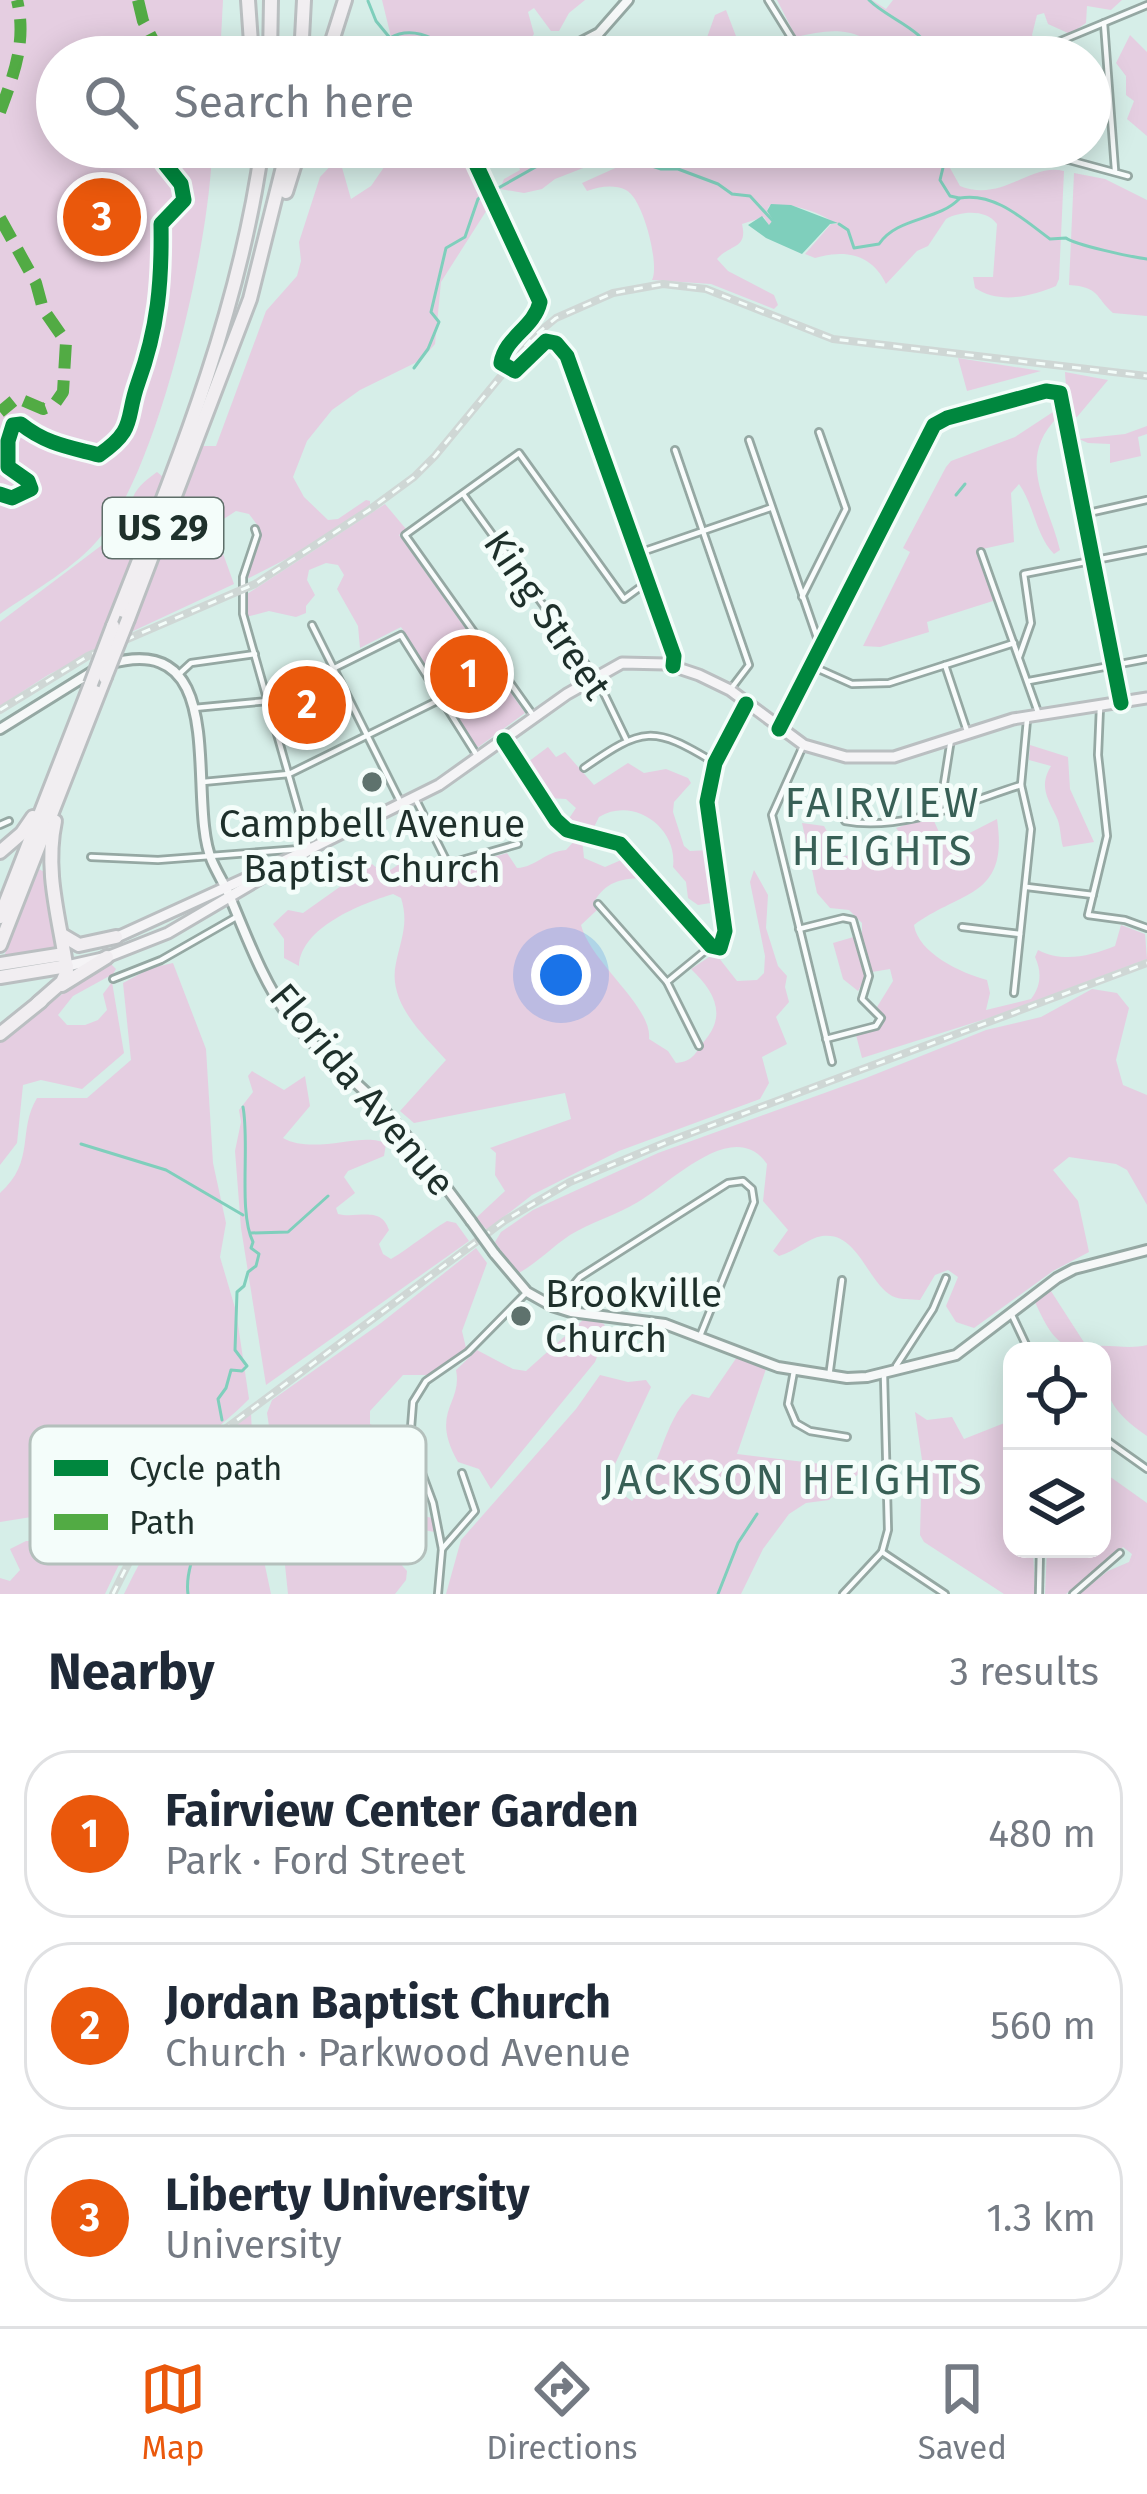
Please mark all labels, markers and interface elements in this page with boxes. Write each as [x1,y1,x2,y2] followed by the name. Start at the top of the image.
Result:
[36,36,1111,168] search box
[78,69,144,135] icon: search
[174,75,414,129] text: Search here
[63,172,141,262] pin: 3
[103,498,223,558] road number: US 29
[474,522,621,709] street label: King Street
[430,629,508,719] pin: 1
[268,660,346,750] pin: 2
[359,769,385,795] marker: Campbell Avenue Baptist Church
[785,778,982,876] district label: FAIRVIEW HEIGHTS
[219,801,525,892] place label: Campbell Avenue Baptist Church
[531,945,591,1005] your location
[260,974,464,1206] street label: Florida Avenue
[545,1271,722,1362] place label: Brookville Church
[508,1303,534,1329] marker: Brookville Church
[1003,1342,1111,1558] map controls
[1003,1342,1111,1450] button: locate
[30,1426,426,1564] legend
[129,1449,282,1489] text: Cycle path
[1003,1450,1111,1558] button: layers
[601,1455,985,1505] district label: JACKSON HEIGHTS
[129,1503,196,1543] text: Path
[48,1641,214,1703] text: Nearby
[949,1649,1099,1695] text: 3 results
[165,1784,639,1838] text: Fairview Center Garden
[81,1811,99,1857] text: 1
[988,1811,1096,1857] text: 480 m
[165,1838,466,1884] text: Park · Ford Street
[165,1976,611,2030] text: Jordan Baptist Church
[80,2003,100,2049] text: 2
[990,2003,1096,2049] text: 560 m
[165,2030,631,2076] text: Church · Parkwood Avenue
[165,2168,530,2222] text: Liberty University
[80,2195,100,2241] text: 3
[986,2195,1096,2241] text: 1.3 km
[165,2222,342,2268] text: University
[140,2356,206,2468] tab: Map
[486,2356,638,2468] tab: Directions
[918,2356,1007,2468] tab: Saved

